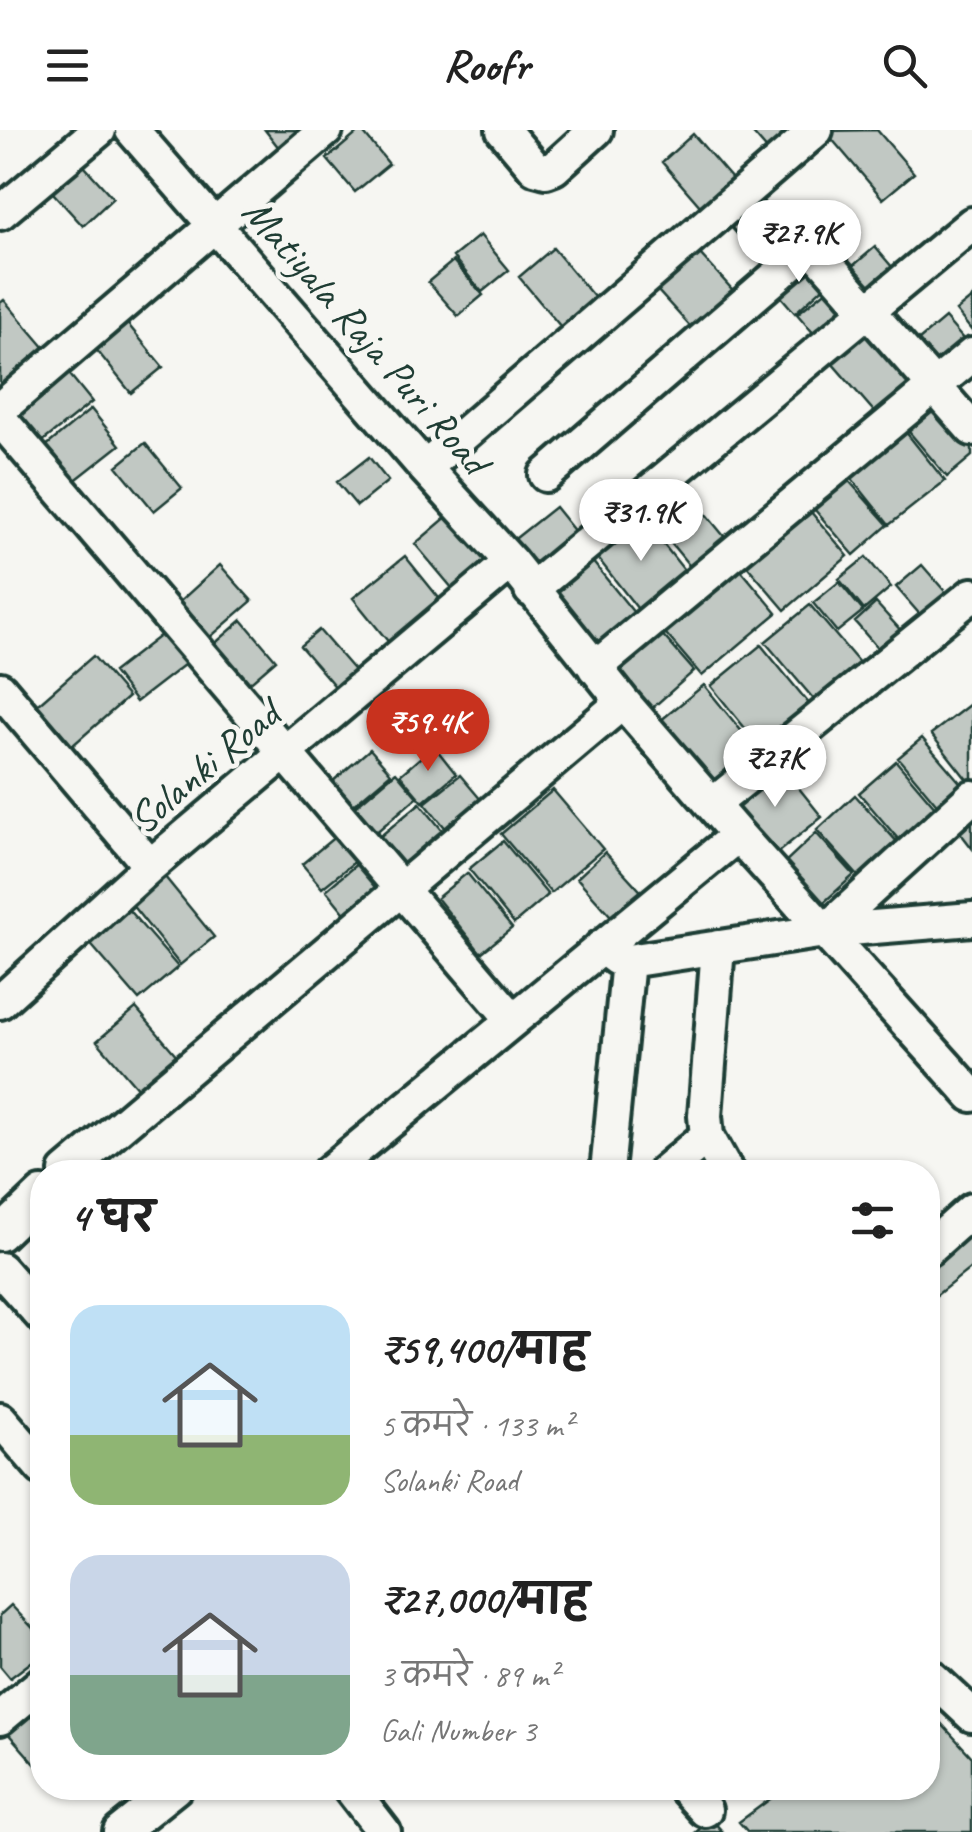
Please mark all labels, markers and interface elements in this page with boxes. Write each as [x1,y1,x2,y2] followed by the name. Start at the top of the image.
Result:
[443,37,529,94] text: Roofr
[40,38,95,93] icon: menu
[877,38,932,93] icon: search
[231,186,504,490] street label: Matiyala Raja Puri Road
[718,200,880,285] pin: ₹27.9K
[759,212,839,253] text: ₹27.9K
[560,479,722,564] pin: ₹31.9K
[601,491,681,532] text: ₹31.9K
[117,684,295,846] street label: Solanki Road
[347,689,509,774] pin: ₹59.4K
[388,701,468,742] text: ₹59.4K
[716,725,834,810] pin: ₹27K
[745,737,805,778] text: ₹27K
[70,1191,155,1244] text: 4 घर
[845,1193,900,1248] icon: filters
[380,1323,588,1376] text: ₹59,400/माह
[150,1345,270,1465] icon: home
[380,1405,573,1446] text: 5 कमरे · 133 m²
[380,1460,518,1501] text: Solanki Road
[380,1573,589,1626] text: ₹27,000/माह
[150,1595,270,1715] icon: home
[380,1655,558,1696] text: 3 कमरे · 89 m²
[380,1710,536,1751] text: Gali Number 3

